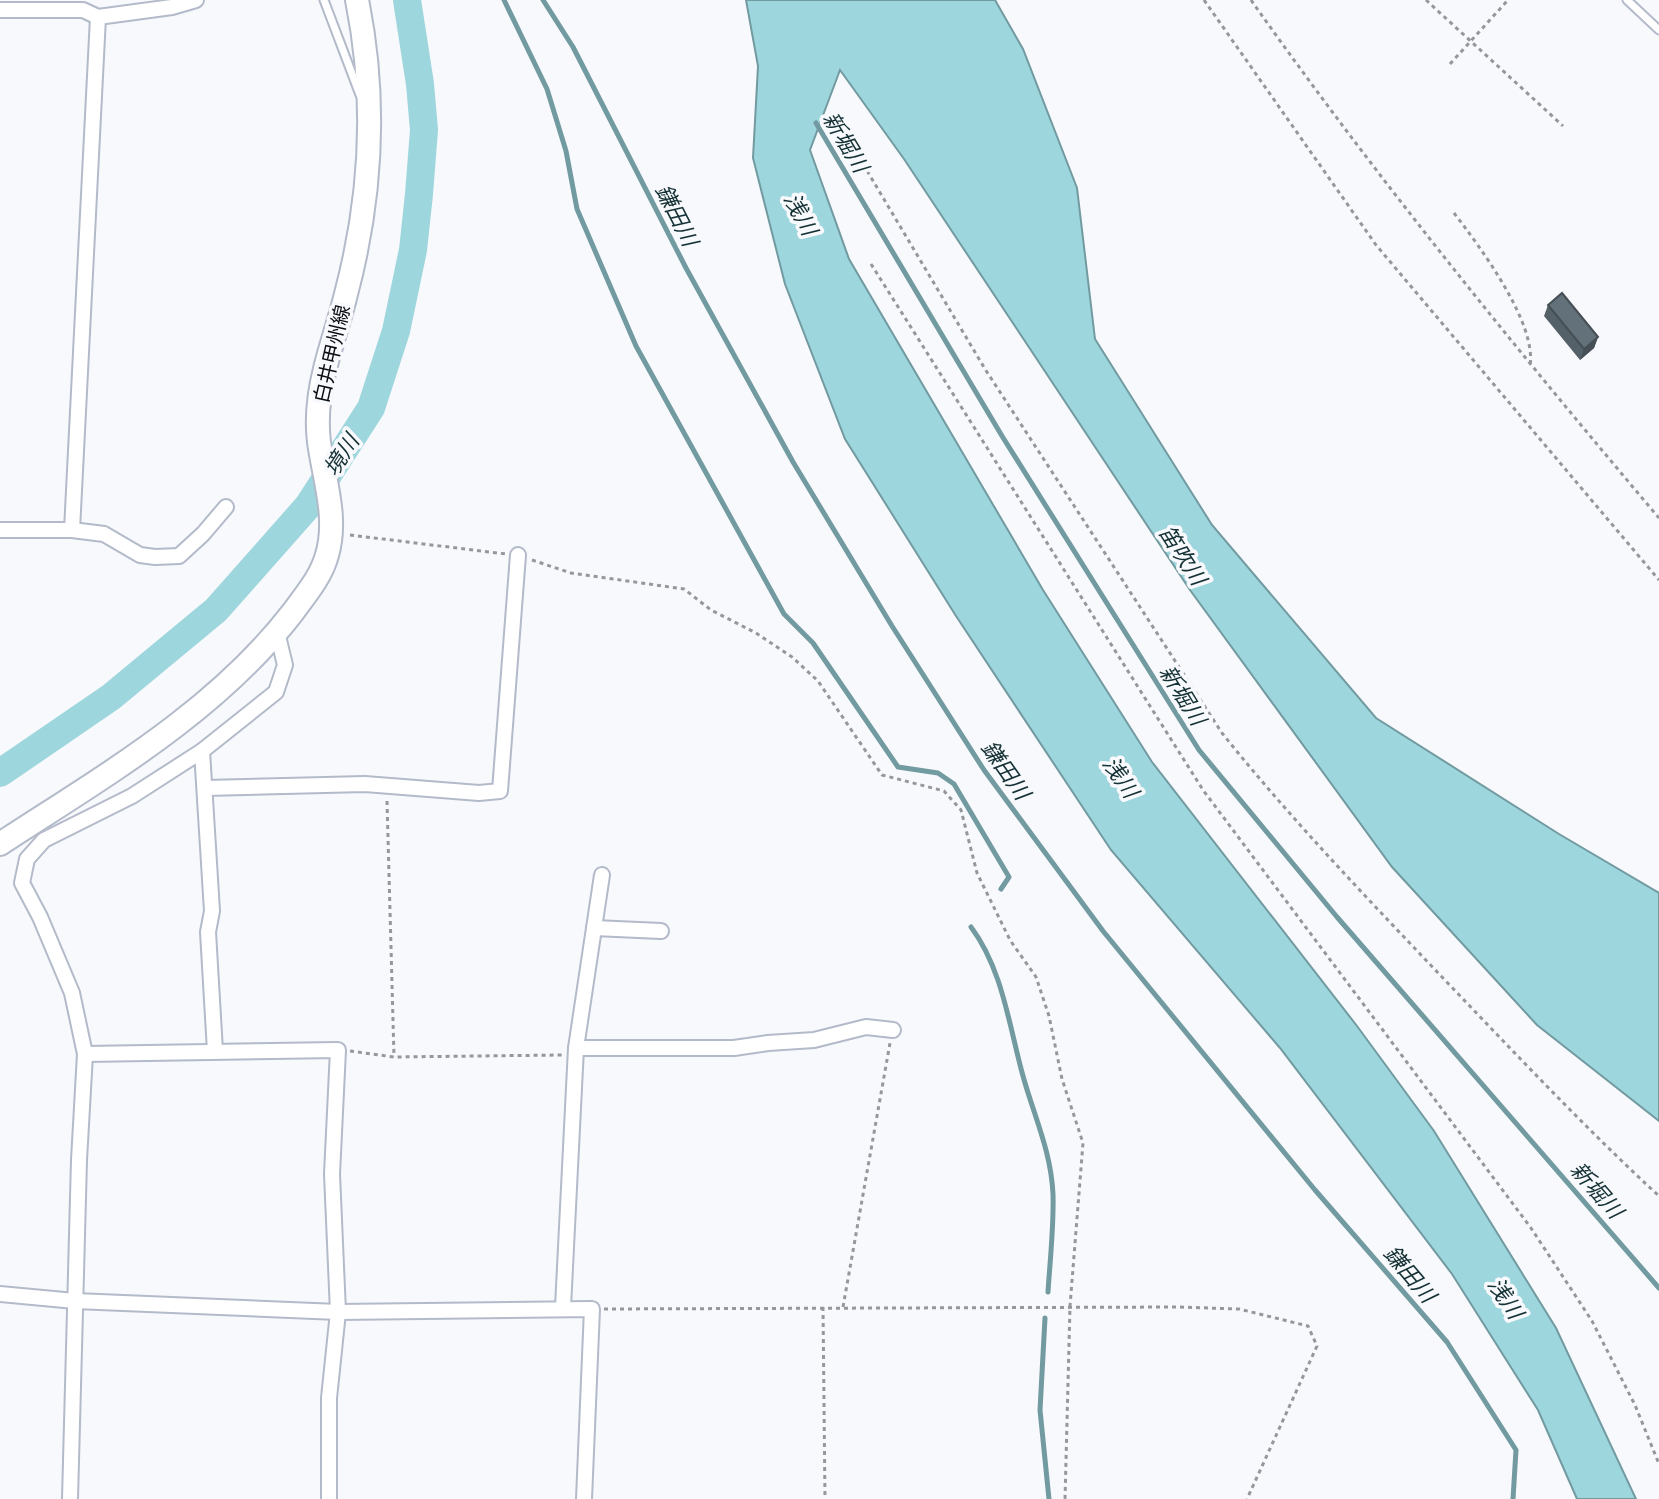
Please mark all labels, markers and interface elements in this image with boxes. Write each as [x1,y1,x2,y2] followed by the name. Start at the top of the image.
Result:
[818,106,876,179] water label: 新堀川
[650,179,705,252] water label: 鎌田川
[779,188,825,241] water label: 浅川
[308,302,354,405] street label: 白井甲州線
[317,427,365,481] water label: 境川
[1154,520,1214,591] water label: 笛吹川
[1154,660,1213,732] water label: 新堀川
[976,735,1038,806] water label: 鎌田川
[1098,751,1146,804] water label: 浅川
[1566,1156,1631,1225] water label: 新堀川
[1379,1240,1443,1309] water label: 鎌田川
[1483,1272,1531,1325] water label: 浅川

